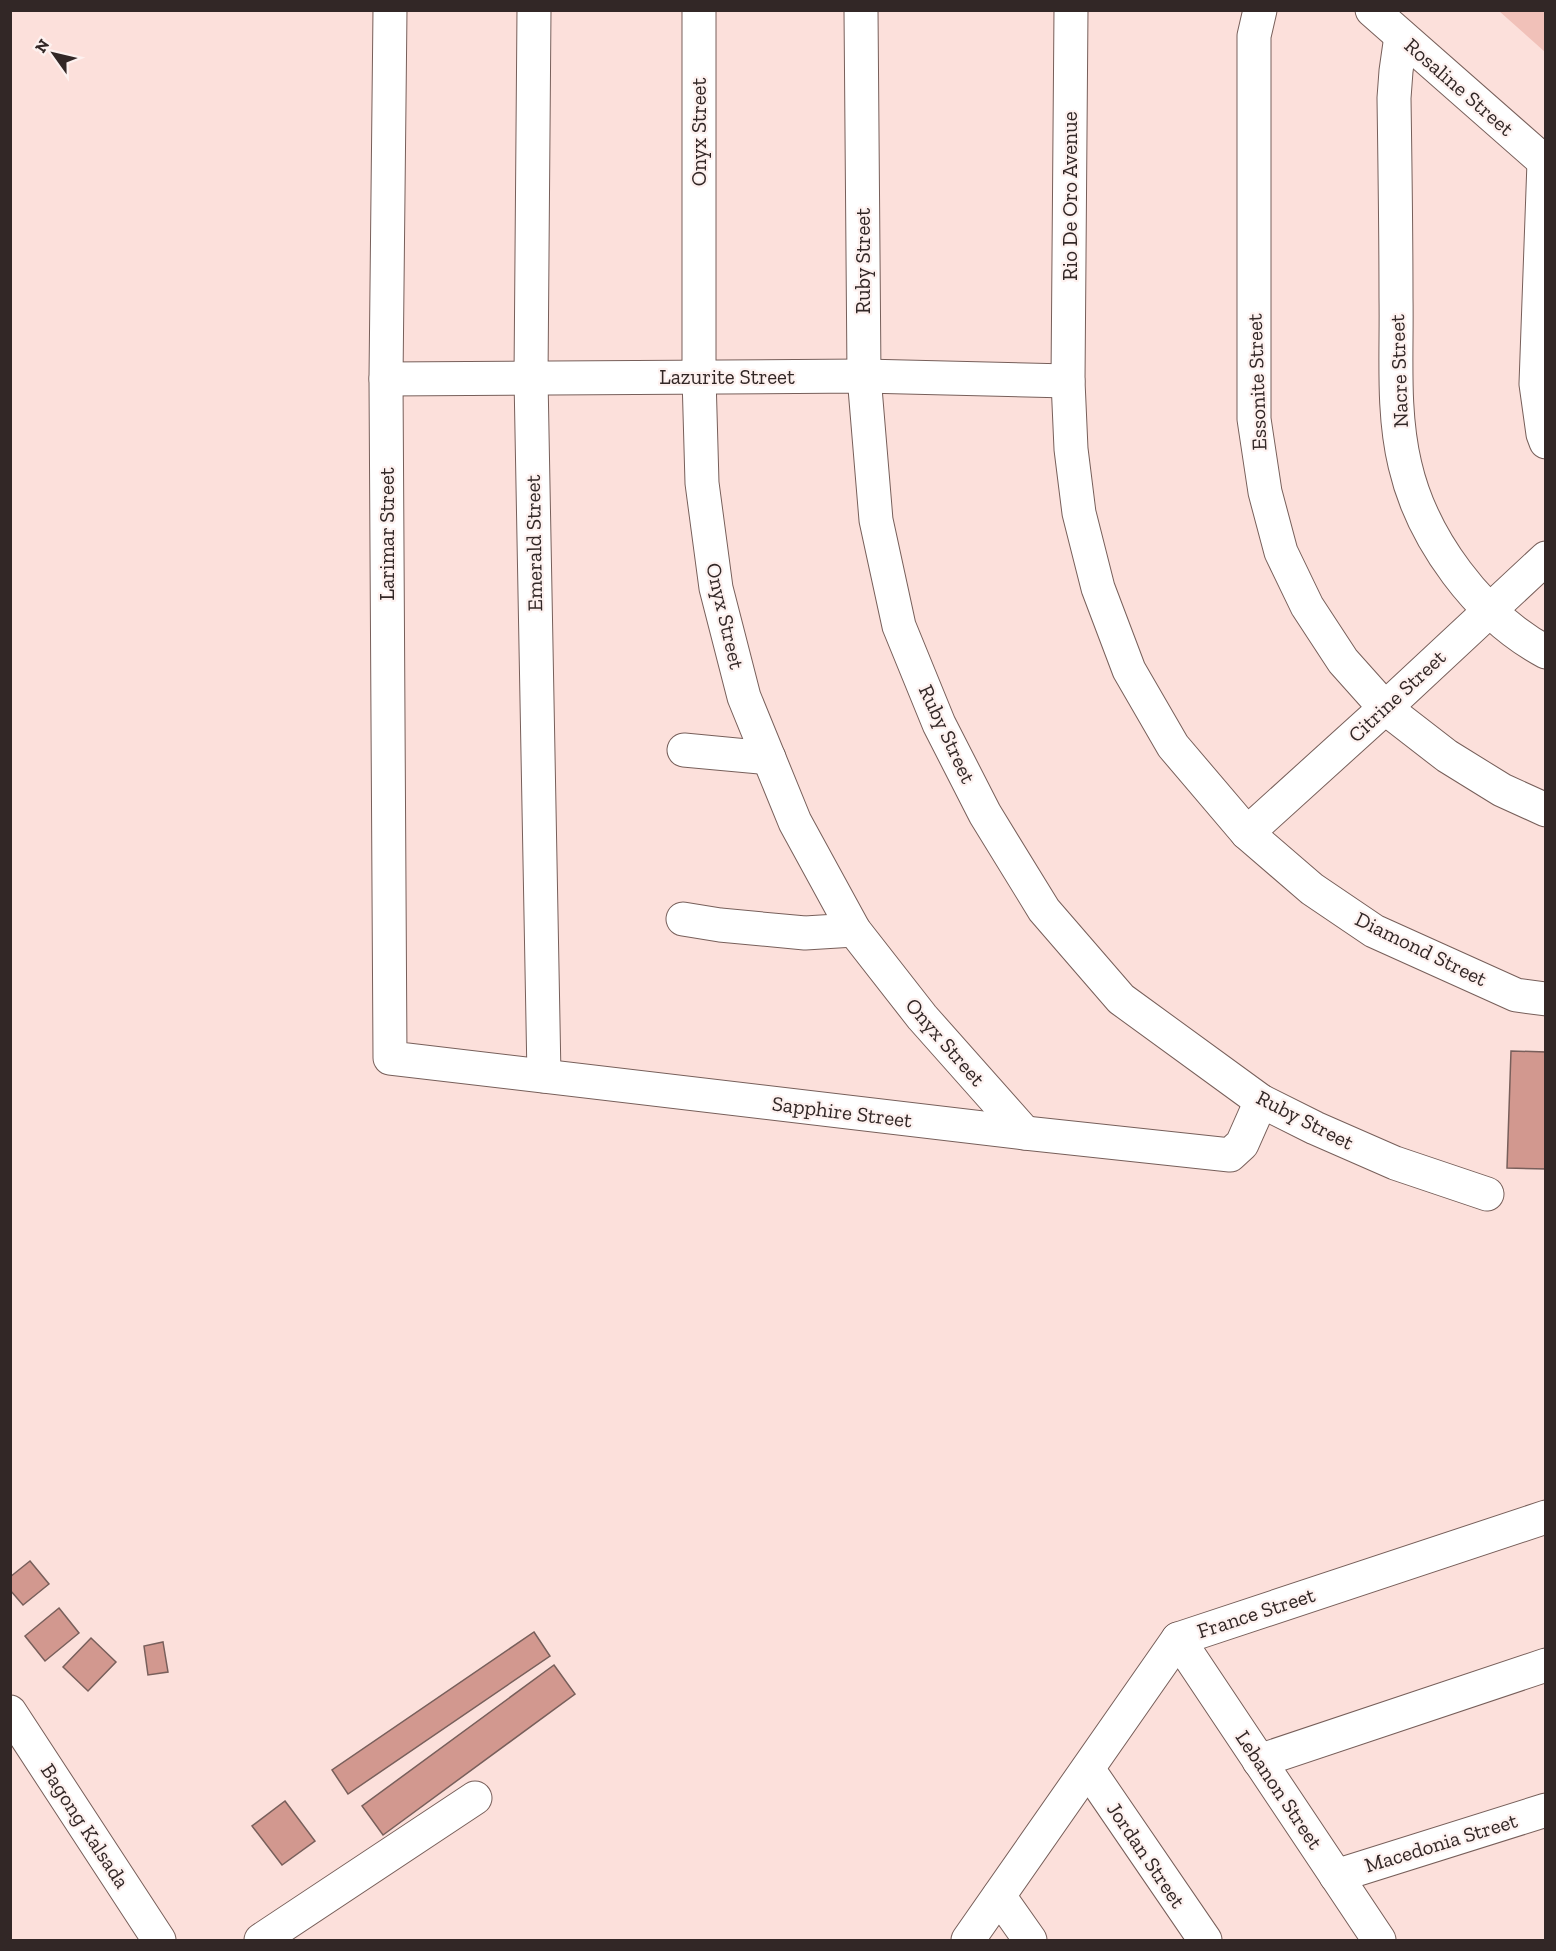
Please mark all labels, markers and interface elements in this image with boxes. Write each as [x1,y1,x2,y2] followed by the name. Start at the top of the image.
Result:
[24,24,84,84] north arrow
[1400,32,1519,141] street label: Rosaline Street
[31,36,53,56] text: N
[686,78,711,186] street label: Onyx Street
[1057,111,1082,281] street label: Rio De Oro Avenue
[850,208,875,314] street label: Ruby Street
[1242,313,1271,451] street label: Essonite Street
[1384,314,1413,428] street label: Nacre Street
[659,364,795,389] street label: Lazurite Street
[374,467,399,601] street label: Larimar Street
[520,474,547,611] street label: Emerald Street
[701,560,750,672] street label: Onyx Street
[1343,644,1451,747] street label: Citrine Street
[914,680,981,787] street label: Ruby Street
[1351,906,1491,991] street label: Diamond Street
[900,993,991,1091] street label: Onyx Street
[1252,1084,1358,1155] street label: Ruby Street
[771,1091,914,1133] street label: Sapphire Street
[1194,1582,1318,1643] street label: France Street
[1231,1726,1328,1854] street label: Lebanon Street
[36,1759,135,1893] street label: Bagong Kalsada
[1102,1797,1191,1913] street label: Jordan Street
[1361,1807,1520,1878] street label: Macedonia Street

